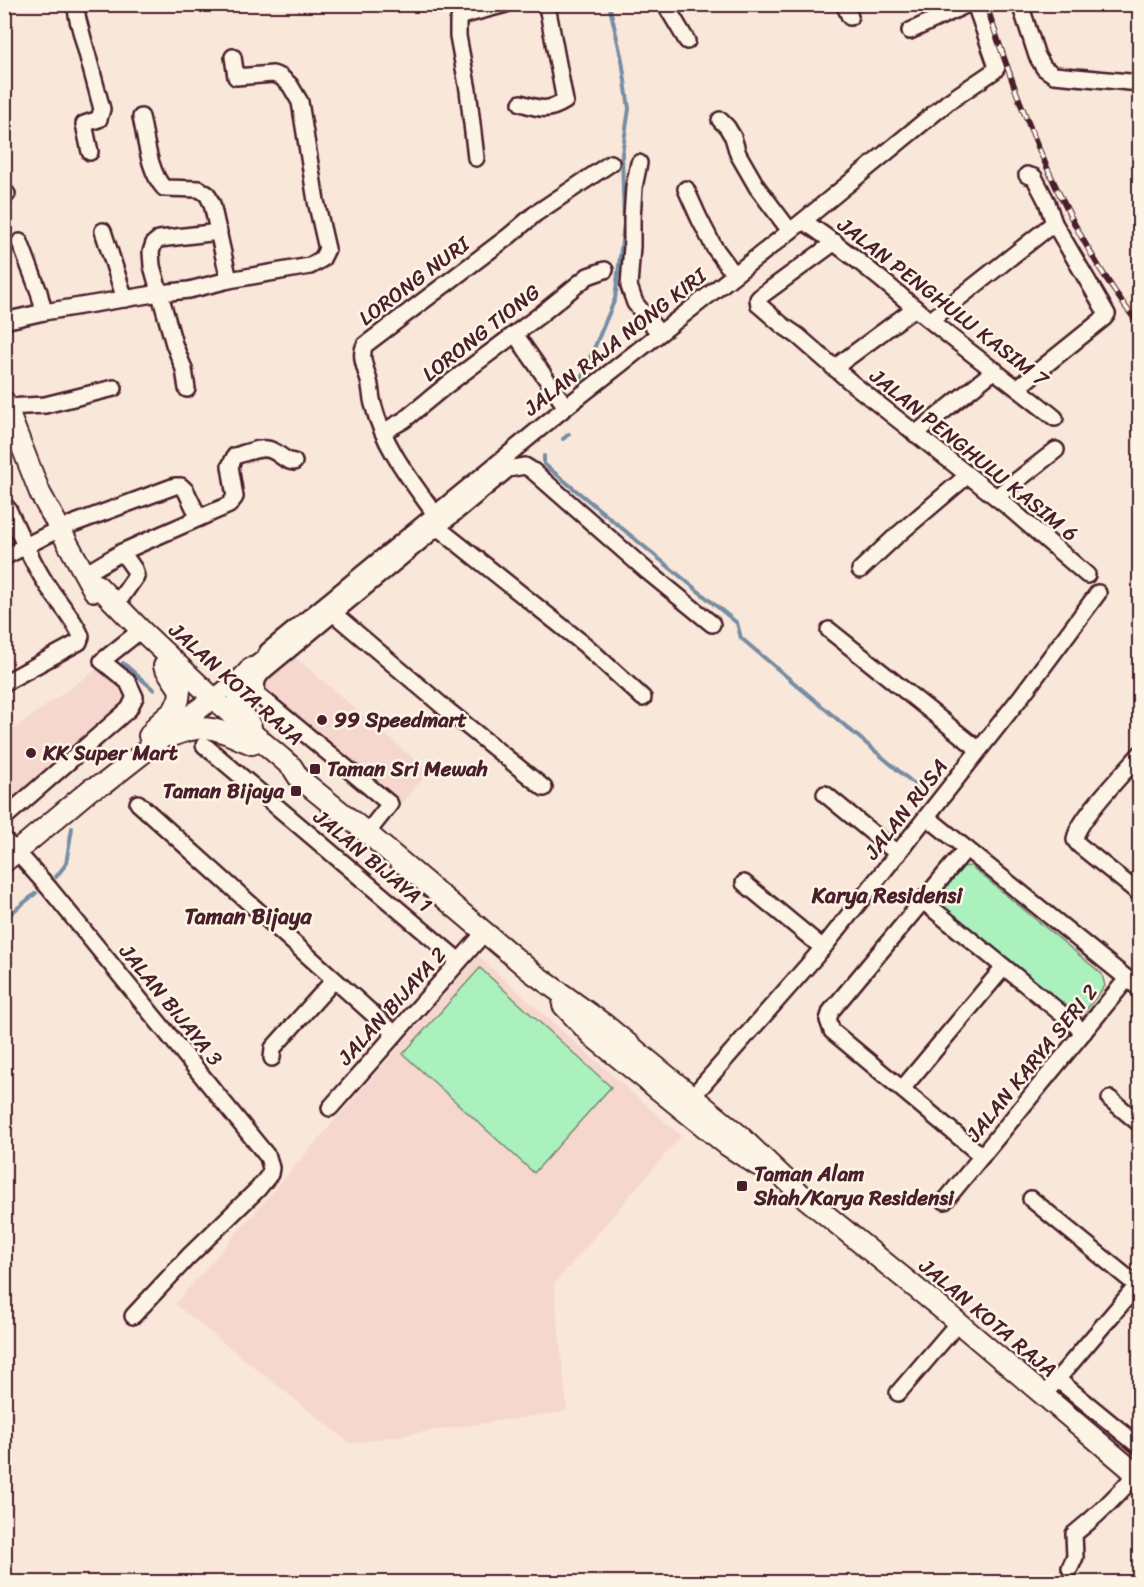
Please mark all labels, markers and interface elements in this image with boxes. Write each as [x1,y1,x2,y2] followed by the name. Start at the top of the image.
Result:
[828,206,1059,398] street label: JALAN PENGHULU KASIM 7
[350,225,479,336] street label: LORONG NURI
[514,257,716,427] street label: JALAN RAJA NONG KIRI
[413,274,549,392] street label: LORONG TIONG
[860,358,1087,552] street label: JALAN PENGHULU KASIM 6
[159,612,312,755] street label: JALAN KOTA RAJA
[334,701,467,739] place label: 99 Speedmart
[315,713,329,727] marker: 99 Speedmart
[42,734,179,772] place label: KK Super Mart
[24,746,38,760] marker: KK Super Mart
[327,750,488,788] place label: Taman Sri Mewah
[853,750,958,869] street label: JALAN RUSA
[308,762,322,776] marker: Taman Sri Mewah
[163,772,285,810] place label: Taman Bijaya
[289,784,303,798] marker: Taman Bijaya
[304,799,441,923] street label: JALAN BIJAYA 1
[811,876,963,915] district label: Karya Residensi
[185,897,312,936] district label: Taman Bijaya
[109,934,233,1075] street label: JALAN BIJAYA 3
[327,938,456,1075] street label: JALAN BIJAYA 2
[955,975,1108,1152] street label: JALAN KARYA SERI 2
[753,1155,955,1217] place label: Taman Alam Shah/Karya Residensi
[735,1179,749,1193] marker: Taman Alam Shah/Karya Residensi
[909,1248,1066,1388] street label: JALAN KOTA RAJA

